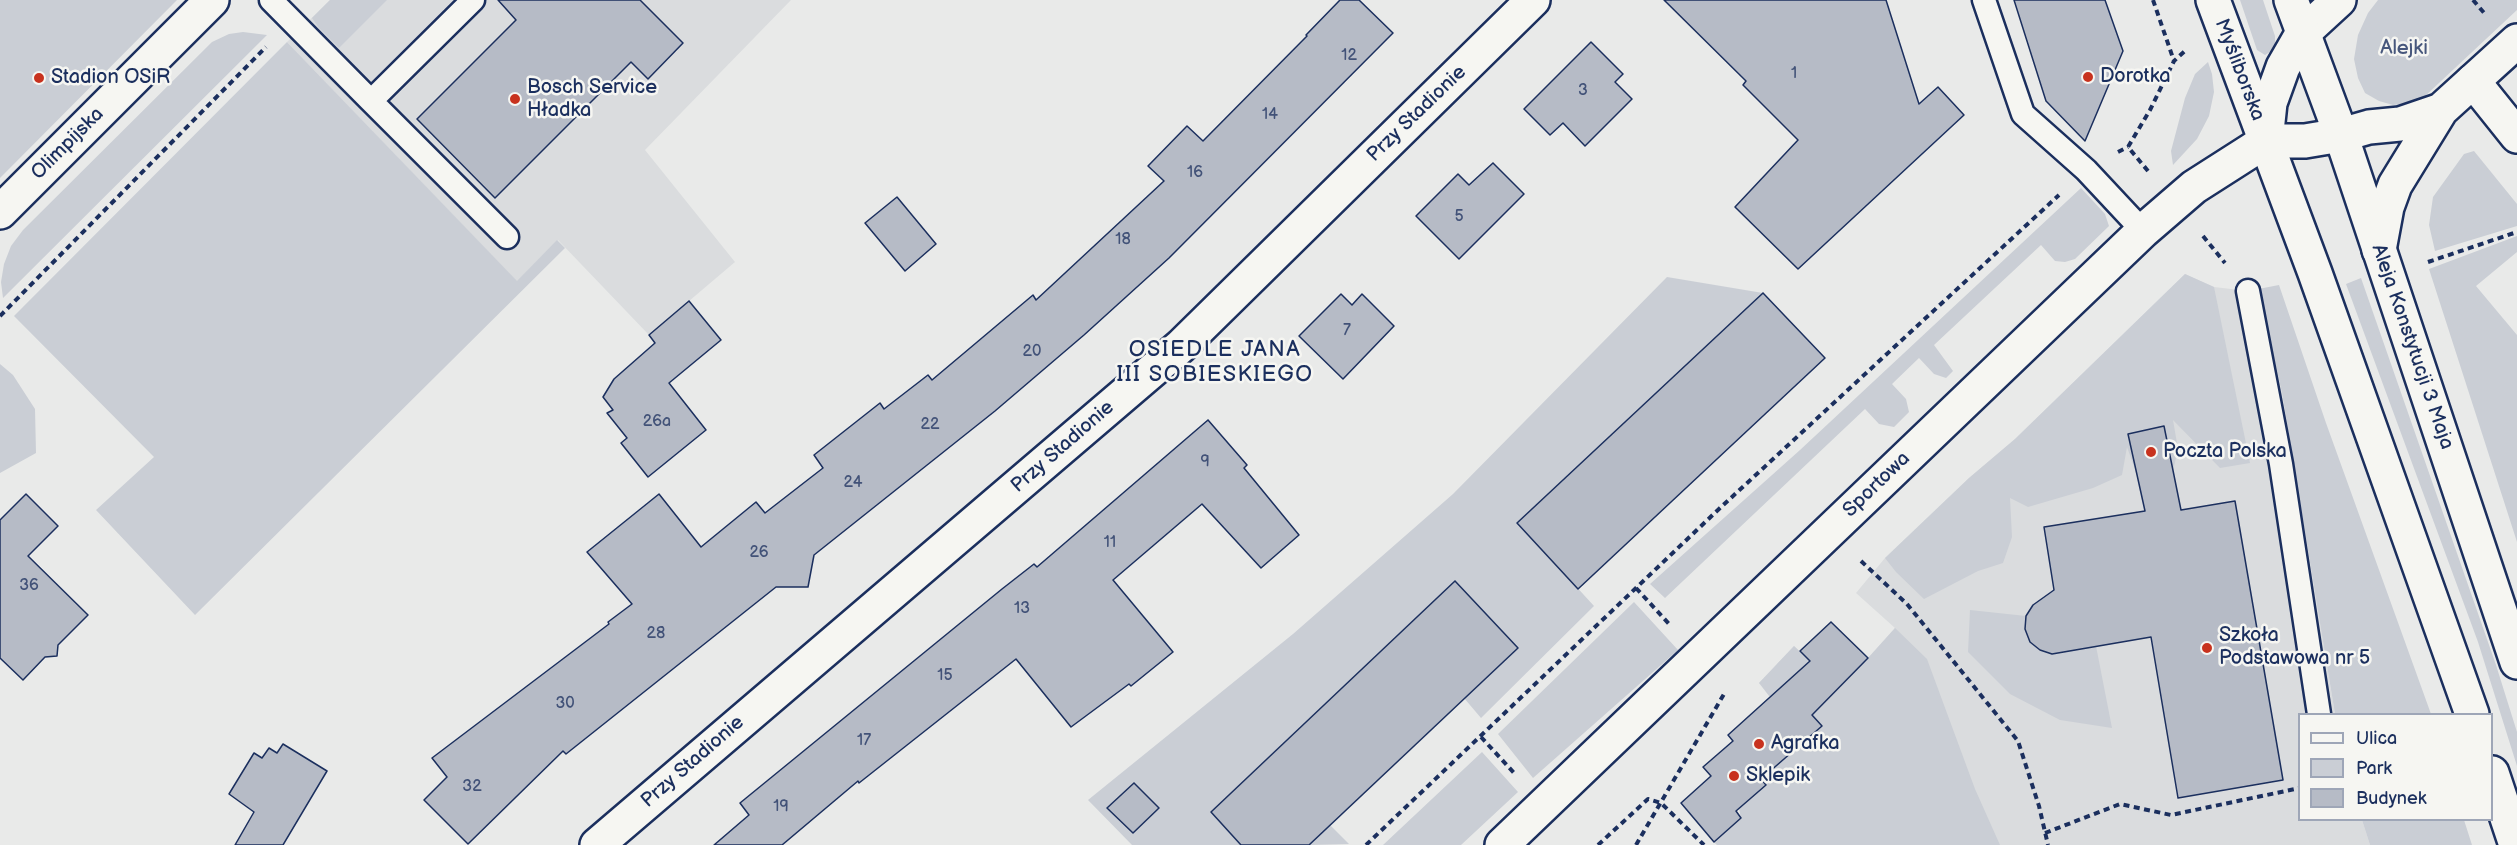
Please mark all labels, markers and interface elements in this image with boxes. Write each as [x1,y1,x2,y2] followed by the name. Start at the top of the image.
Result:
[2209,16,2269,124] street label: Myśliborska
[2380,37,2428,61] park label: Alejki
[1341,46,1357,66] house number: 12
[1362,61,1472,167] street label: Przy Stadionie
[1791,64,1797,84] house number: 1
[2100,65,2171,89] place label: Dorotka
[51,66,170,90] place label: Stadion OSiR
[2081,70,2095,84] marker: Dorotka
[32,71,46,85] marker: Stadion OSiR
[527,76,657,123] place label: Bosch Service Hładka
[1578,81,1588,101] house number: 3
[508,92,522,106] marker: Bosch Service Hładka
[27,103,109,185] street label: Olimpijska
[1262,105,1278,125] house number: 14
[1187,163,1203,183] house number: 16
[1454,207,1464,227] house number: 5
[1115,230,1131,250] house number: 18
[2366,241,2458,453] street label: Aleja Konstytucji 3 Maja
[1343,321,1351,341] house number: 7
[1116,337,1314,388] district label: OSIEDLE JANA III SOBIESKIEGO
[1023,342,1041,362] house number: 20
[1007,396,1119,498] street label: Przy Stadionie
[643,412,671,432] house number: 26a
[921,415,939,435] house number: 22
[2163,440,2287,464] place label: Poczta Polska
[2144,445,2158,459] marker: Poczta Polska
[1838,447,1916,523] street label: Sportowa
[1200,452,1210,472] house number: 9
[844,473,862,493] house number: 24
[1104,533,1116,553] house number: 11
[749,543,769,563] house number: 26
[19,576,39,596] house number: 36
[1014,599,1030,619] house number: 13
[647,624,665,644] house number: 28
[2219,624,2370,671] place label: Szkoła Podstawowa nr 5
[2200,641,2214,655] marker: Szkoła Podstawowa nr 5
[937,666,953,686] house number: 15
[555,694,575,714] house number: 30
[637,711,749,813] street label: Przy Stadionie
[2298,713,2493,821] legend
[2356,728,2397,749] text: Ulica
[857,731,871,751] house number: 17
[1771,732,1839,756] place label: Agrafka
[1752,737,1766,751] marker: Agrafka
[2356,758,2392,779] text: Park
[1746,764,1810,788] place label: Sklepik
[1727,769,1741,783] marker: Sklepik
[462,777,482,797] house number: 32
[2356,788,2426,809] text: Budynek
[773,797,789,817] house number: 19

